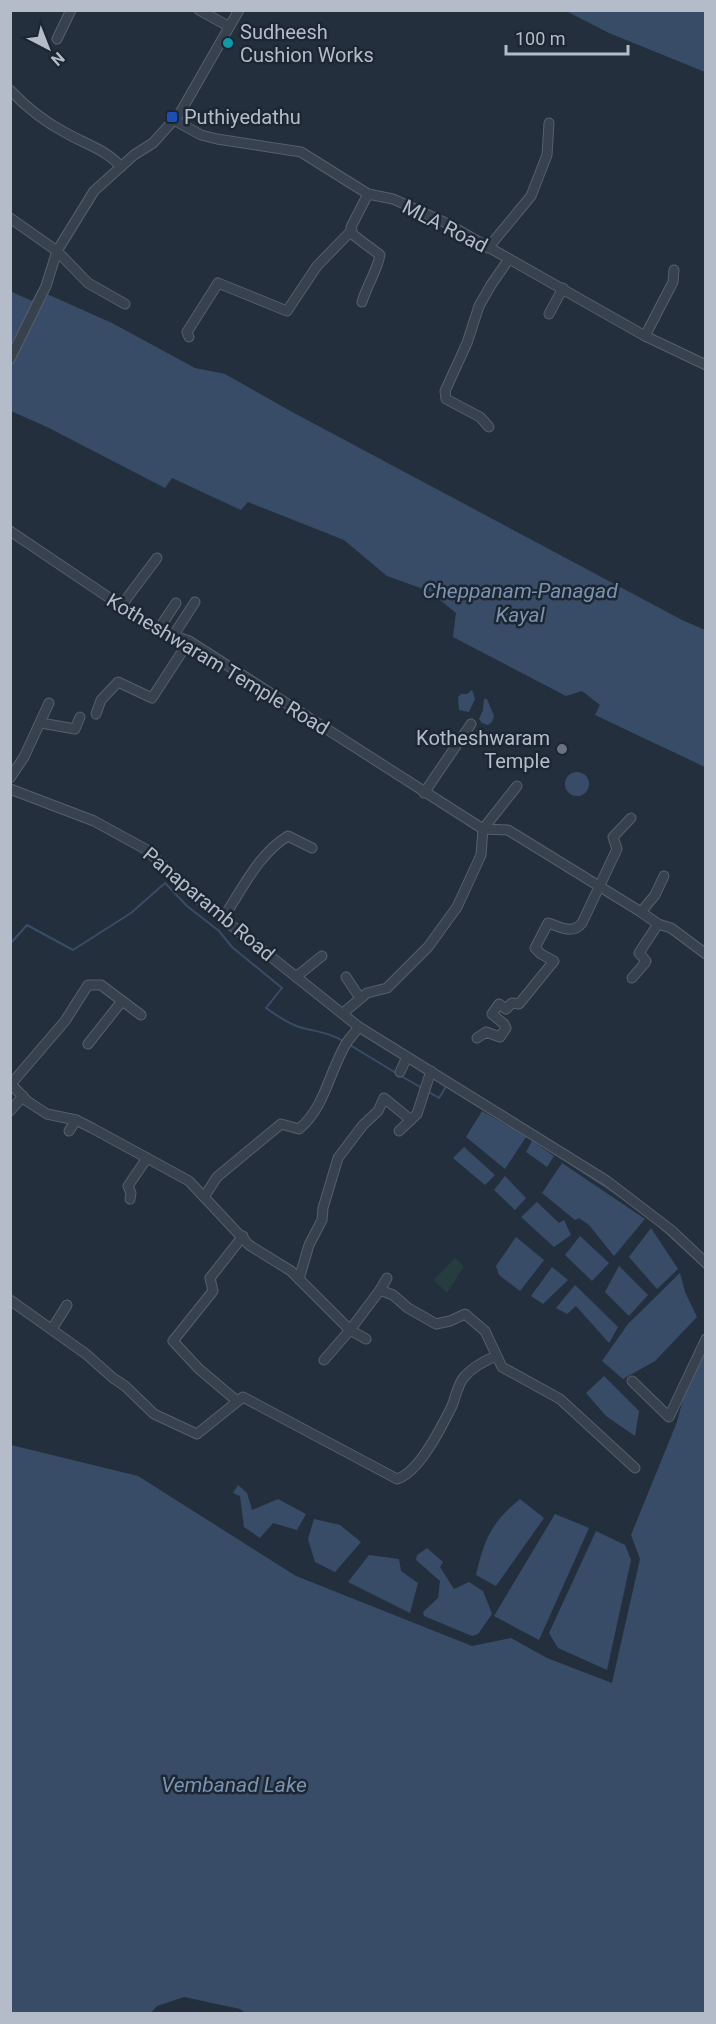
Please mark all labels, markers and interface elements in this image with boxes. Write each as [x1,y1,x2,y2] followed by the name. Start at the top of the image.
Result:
[18,18,78,78] north arrow
[506,18,628,56] scale bar
[240,20,374,67] place label: Sudheesh Cushion Works
[515,28,566,49] text: 100 m
[221,36,235,50] marker: Sudheesh Cushion Works
[47,48,68,70] text: N
[184,105,301,129] place label: Puthiyedathu
[165,110,179,124] marker: Puthiyedathu
[398,194,492,258] street label: MLA Road
[422,579,618,627] water label: Cheppanam-Panagad Kayal
[102,588,334,740] street label: Kotheshwaram Temple Road
[416,726,550,773] place label: Kotheshwaram Temple
[555,742,569,756] marker: Kotheshwaram Temple
[138,842,280,966] street label: Panaparamb Road
[161,1773,307,1797] water label: Vembanad Lake

